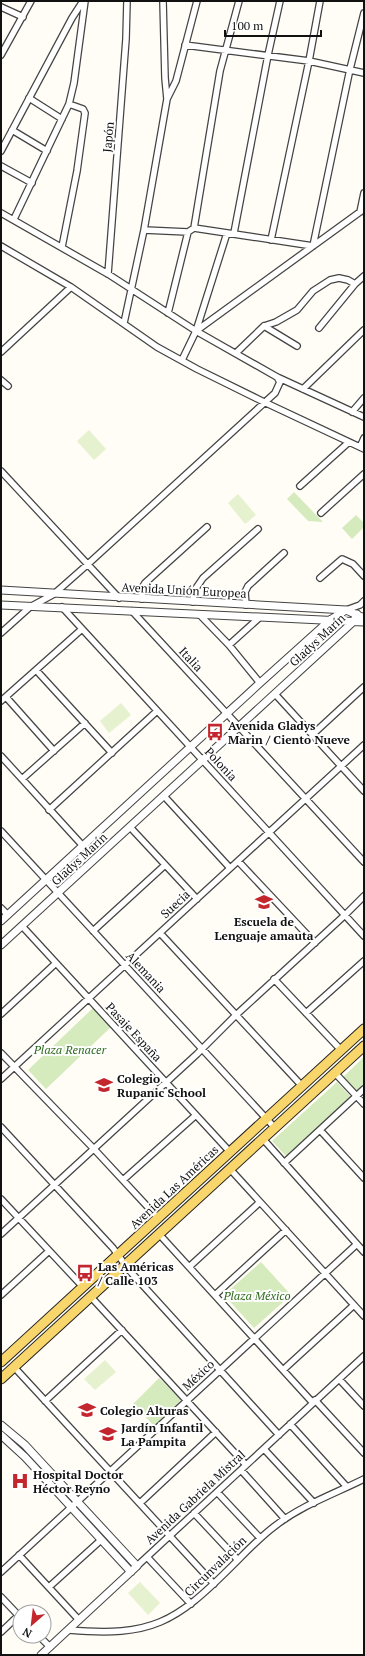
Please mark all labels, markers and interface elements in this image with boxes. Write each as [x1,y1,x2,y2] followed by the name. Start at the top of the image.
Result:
[225,12,321,38] scale bar
[231,18,264,33] text: 100 m
[99,121,117,153] street label: Japón
[121,579,247,601] street label: Avenida Unión Europea
[286,610,348,670] street label: Gladys Marín
[176,644,206,674] street label: Italia
[228,718,351,747] place label: Avenida Gladys Marin / Ciento Nueve
[205,722,225,742] bus stop icon: Avenida Gladys Marin / Ciento Nueve
[202,744,240,784] street label: Polonia
[48,829,110,889] street label: Gladys Marín
[157,887,193,921] street label: Suecia
[254,892,274,912] school or university icon: Escuela de Lenguaje amauta
[214,914,314,943] place label: Escuela de Lenguaje amauta
[123,948,169,996] street label: Alemania
[103,999,165,1065] street label: Pasaje España
[33,1042,108,1057] park label: Plaza Renacer
[117,1071,206,1100] place label: Colegio Rupanic School
[94,1075,114,1095] school or university icon: Colegio Rupanic School
[127,1142,221,1232] street label: Avenida Las Américas
[97,1259,174,1288] place label: Las Américas / Calle 103
[75,1263,95,1283] bus stop icon: Las Américas / Calle 103
[222,1288,291,1303] park label: Plaza México
[179,1356,217,1393] street label: México
[77,1400,97,1420] school or university icon: Colegio Alturas
[100,1403,189,1418] place label: Colegio Alturas
[121,1420,203,1449] place label: Jardín Infantil La Pampita
[98,1424,118,1444] school or university icon: Jardín Infantil La Pampita
[142,1446,248,1547] street label: Avenida Gabriela Mistral
[33,1467,124,1496] place label: Hospital Doctor Héctor Reyno
[10,1471,30,1491] hospital icon: Hospital Doctor Héctor Reyno
[181,1533,249,1599] street label: Circunvalación
[12,1604,52,1644] north arrow
[20,1624,34,1641] text: N

